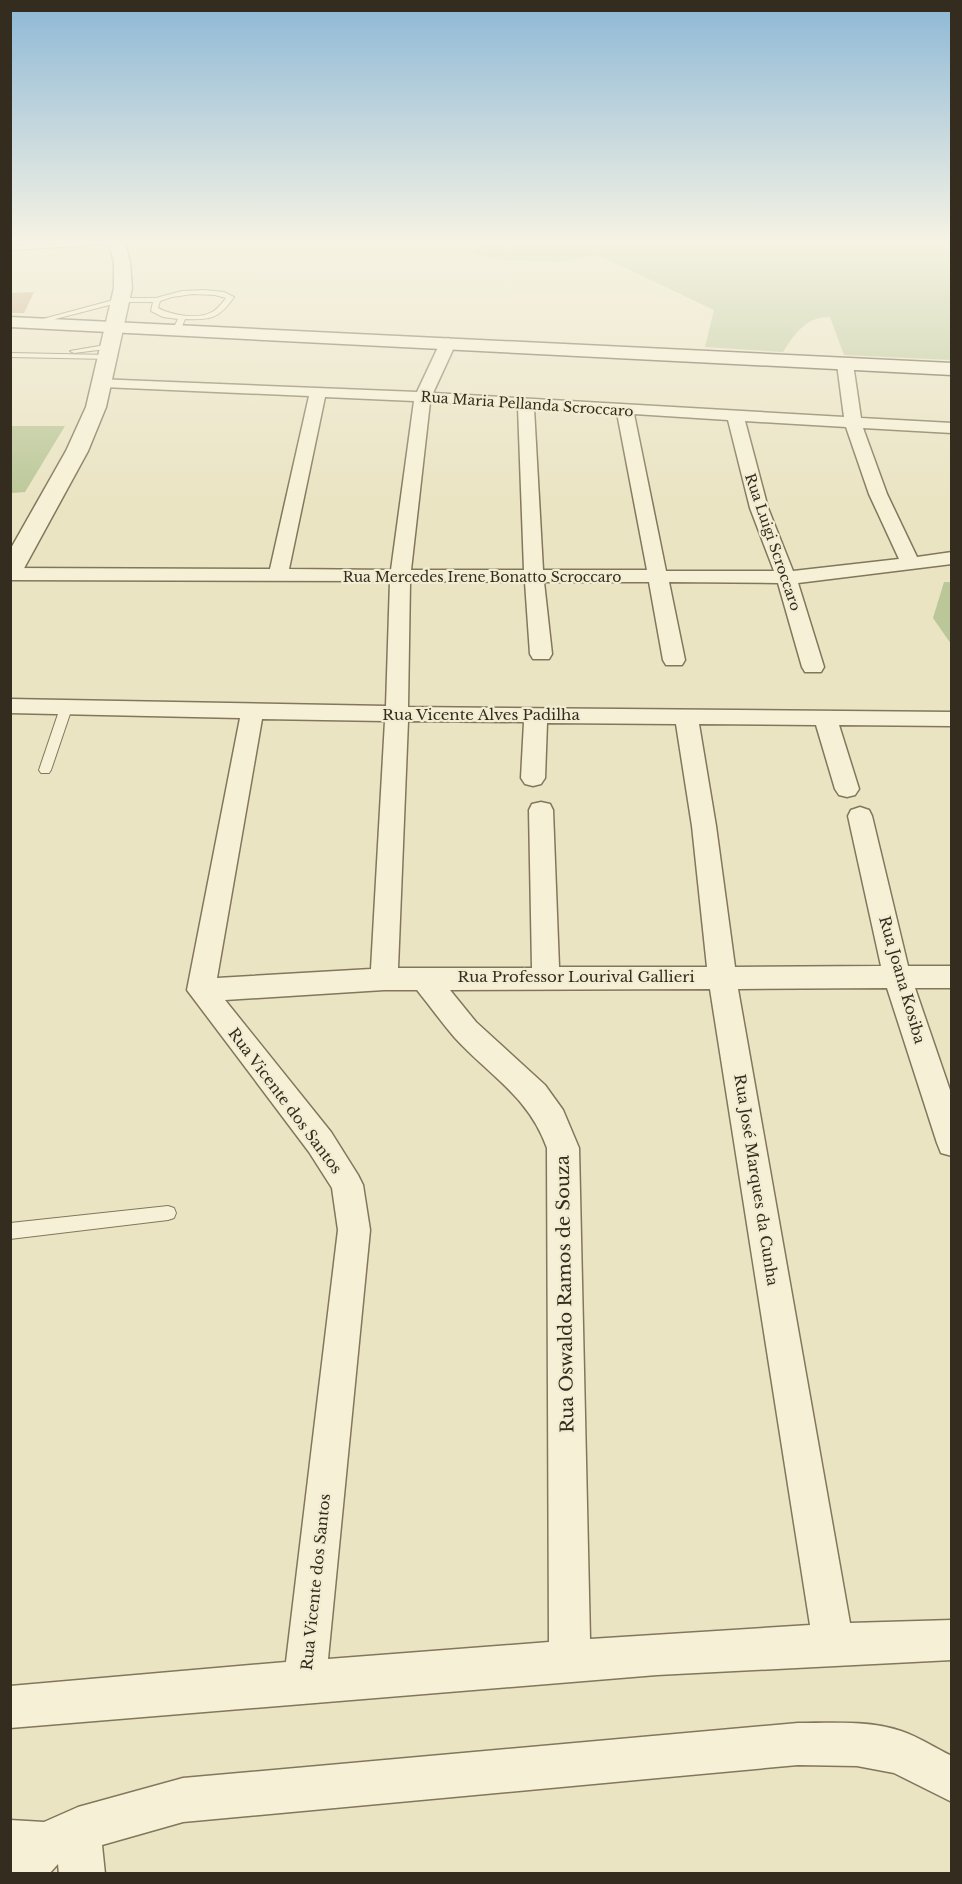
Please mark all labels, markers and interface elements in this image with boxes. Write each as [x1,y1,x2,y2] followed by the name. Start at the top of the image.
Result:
[420,388,634,420] street label: Rua Maria Pellanda Scroccaro
[741,471,805,613] street label: Rua Luigi Scroccaro
[343,568,621,586] street label: Rua Mercedes Irene Bonatto Scroccaro
[382,705,580,724] street label: Rua Vicente Alves Padilha
[875,914,930,1047] street label: Rua Joana Kosiba
[457,967,695,986] street label: Rua Professor Lourival Gallieri
[224,1024,347,1178] street label: Rua Vicente dos Santos
[730,1073,783,1288] street label: Rua José Marques da Cunha
[552,1155,578,1433] street label: Rua Oswaldo Ramos de Souza
[297,1492,334,1671] street label: Rua Vicente dos Santos

